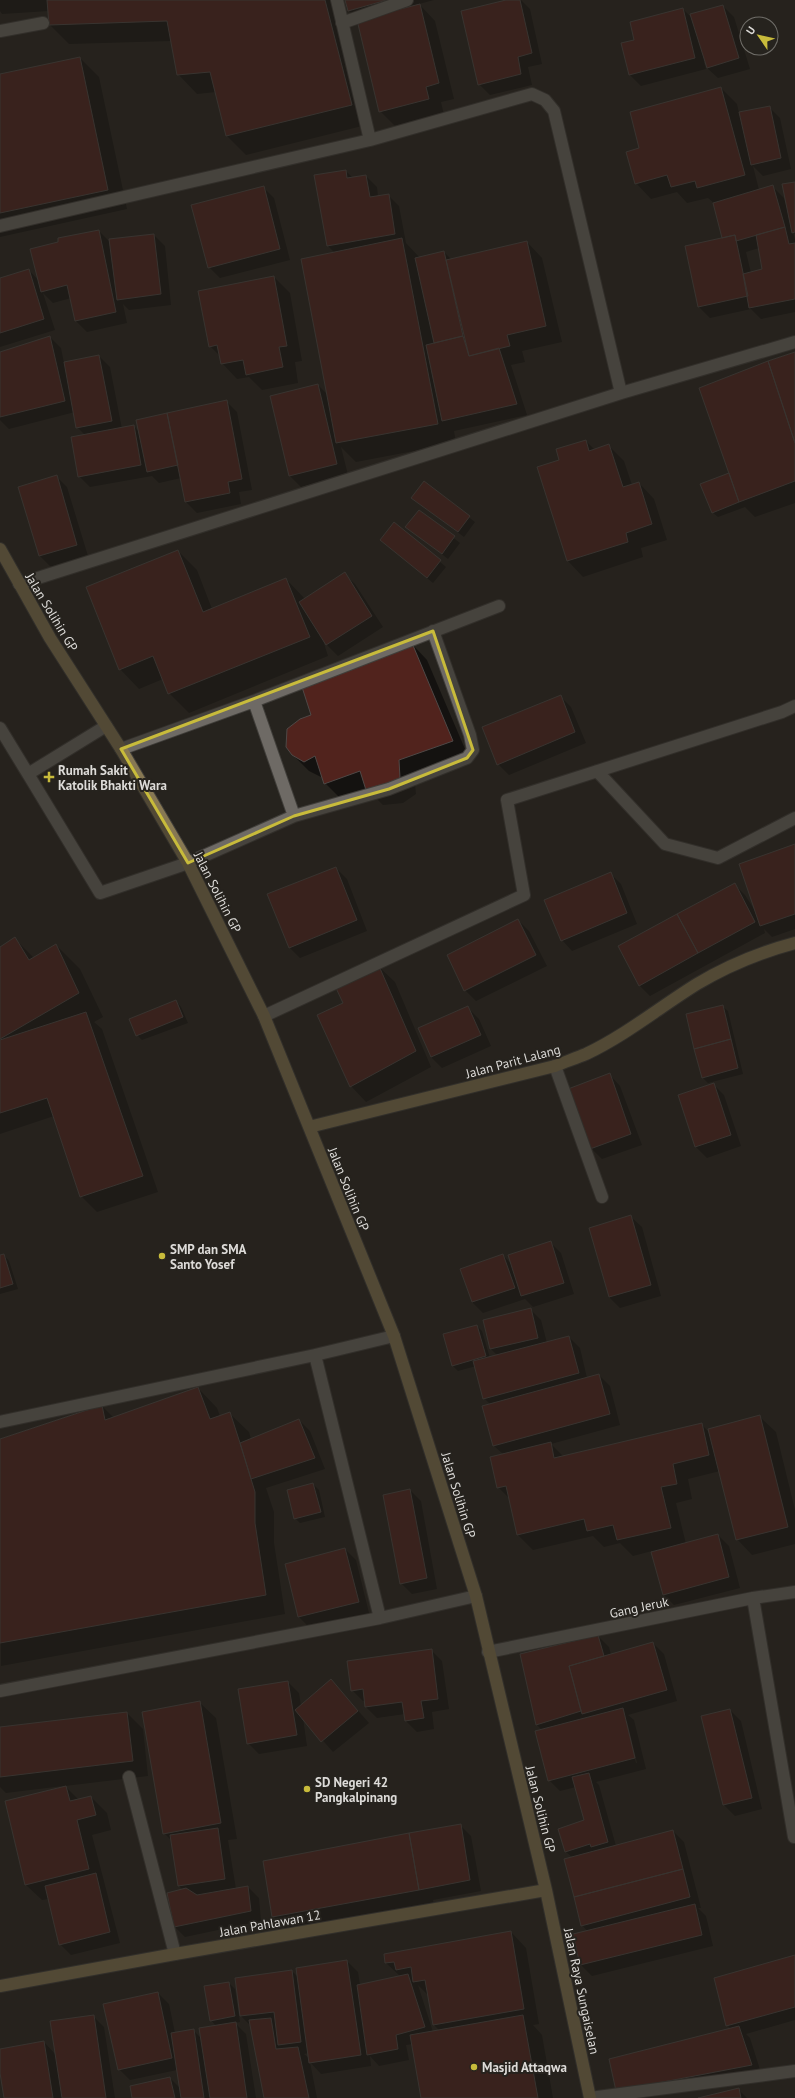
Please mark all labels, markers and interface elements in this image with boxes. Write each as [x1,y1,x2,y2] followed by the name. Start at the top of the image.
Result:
[739,16,779,56] north arrow
[743,24,758,37] text: U
[21,569,82,655] street label: Jalan Solihin GP
[58,762,167,794] place label: Rumah Sakit Katolik Bhakti Wara
[43,771,55,783] marker: Rumah Sakit Katolik Bhakti Wara
[189,848,245,936] street label: Jalan Solihin GP
[463,1041,562,1083] street label: Jalan Parit Lalang
[324,1144,373,1233] street label: Jalan Solihin GP
[170,1241,247,1273] place label: SMP dan SMA Santo Yosef
[157,1251,167,1261] marker: SMP dan SMA Santo Yosef
[437,1449,480,1540] street label: Jalan Solihin GP
[608,1593,671,1622] street label: Gang Jeruk
[521,1763,559,1854] street label: Jalan Solihin GP
[315,1774,397,1806] place label: SD Negeri 42 Pangkalpinang
[302,1784,312,1794] marker: SD Negeri 42 Pangkalpinang
[217,1906,322,1941] street label: Jalan Pahlawan 12
[560,1926,603,2056] street label: Jalan Raya Sungaiselan
[482,2059,567,2076] place label: Masjid Attaqwa
[469,2062,479,2072] marker: Masjid Attaqwa

